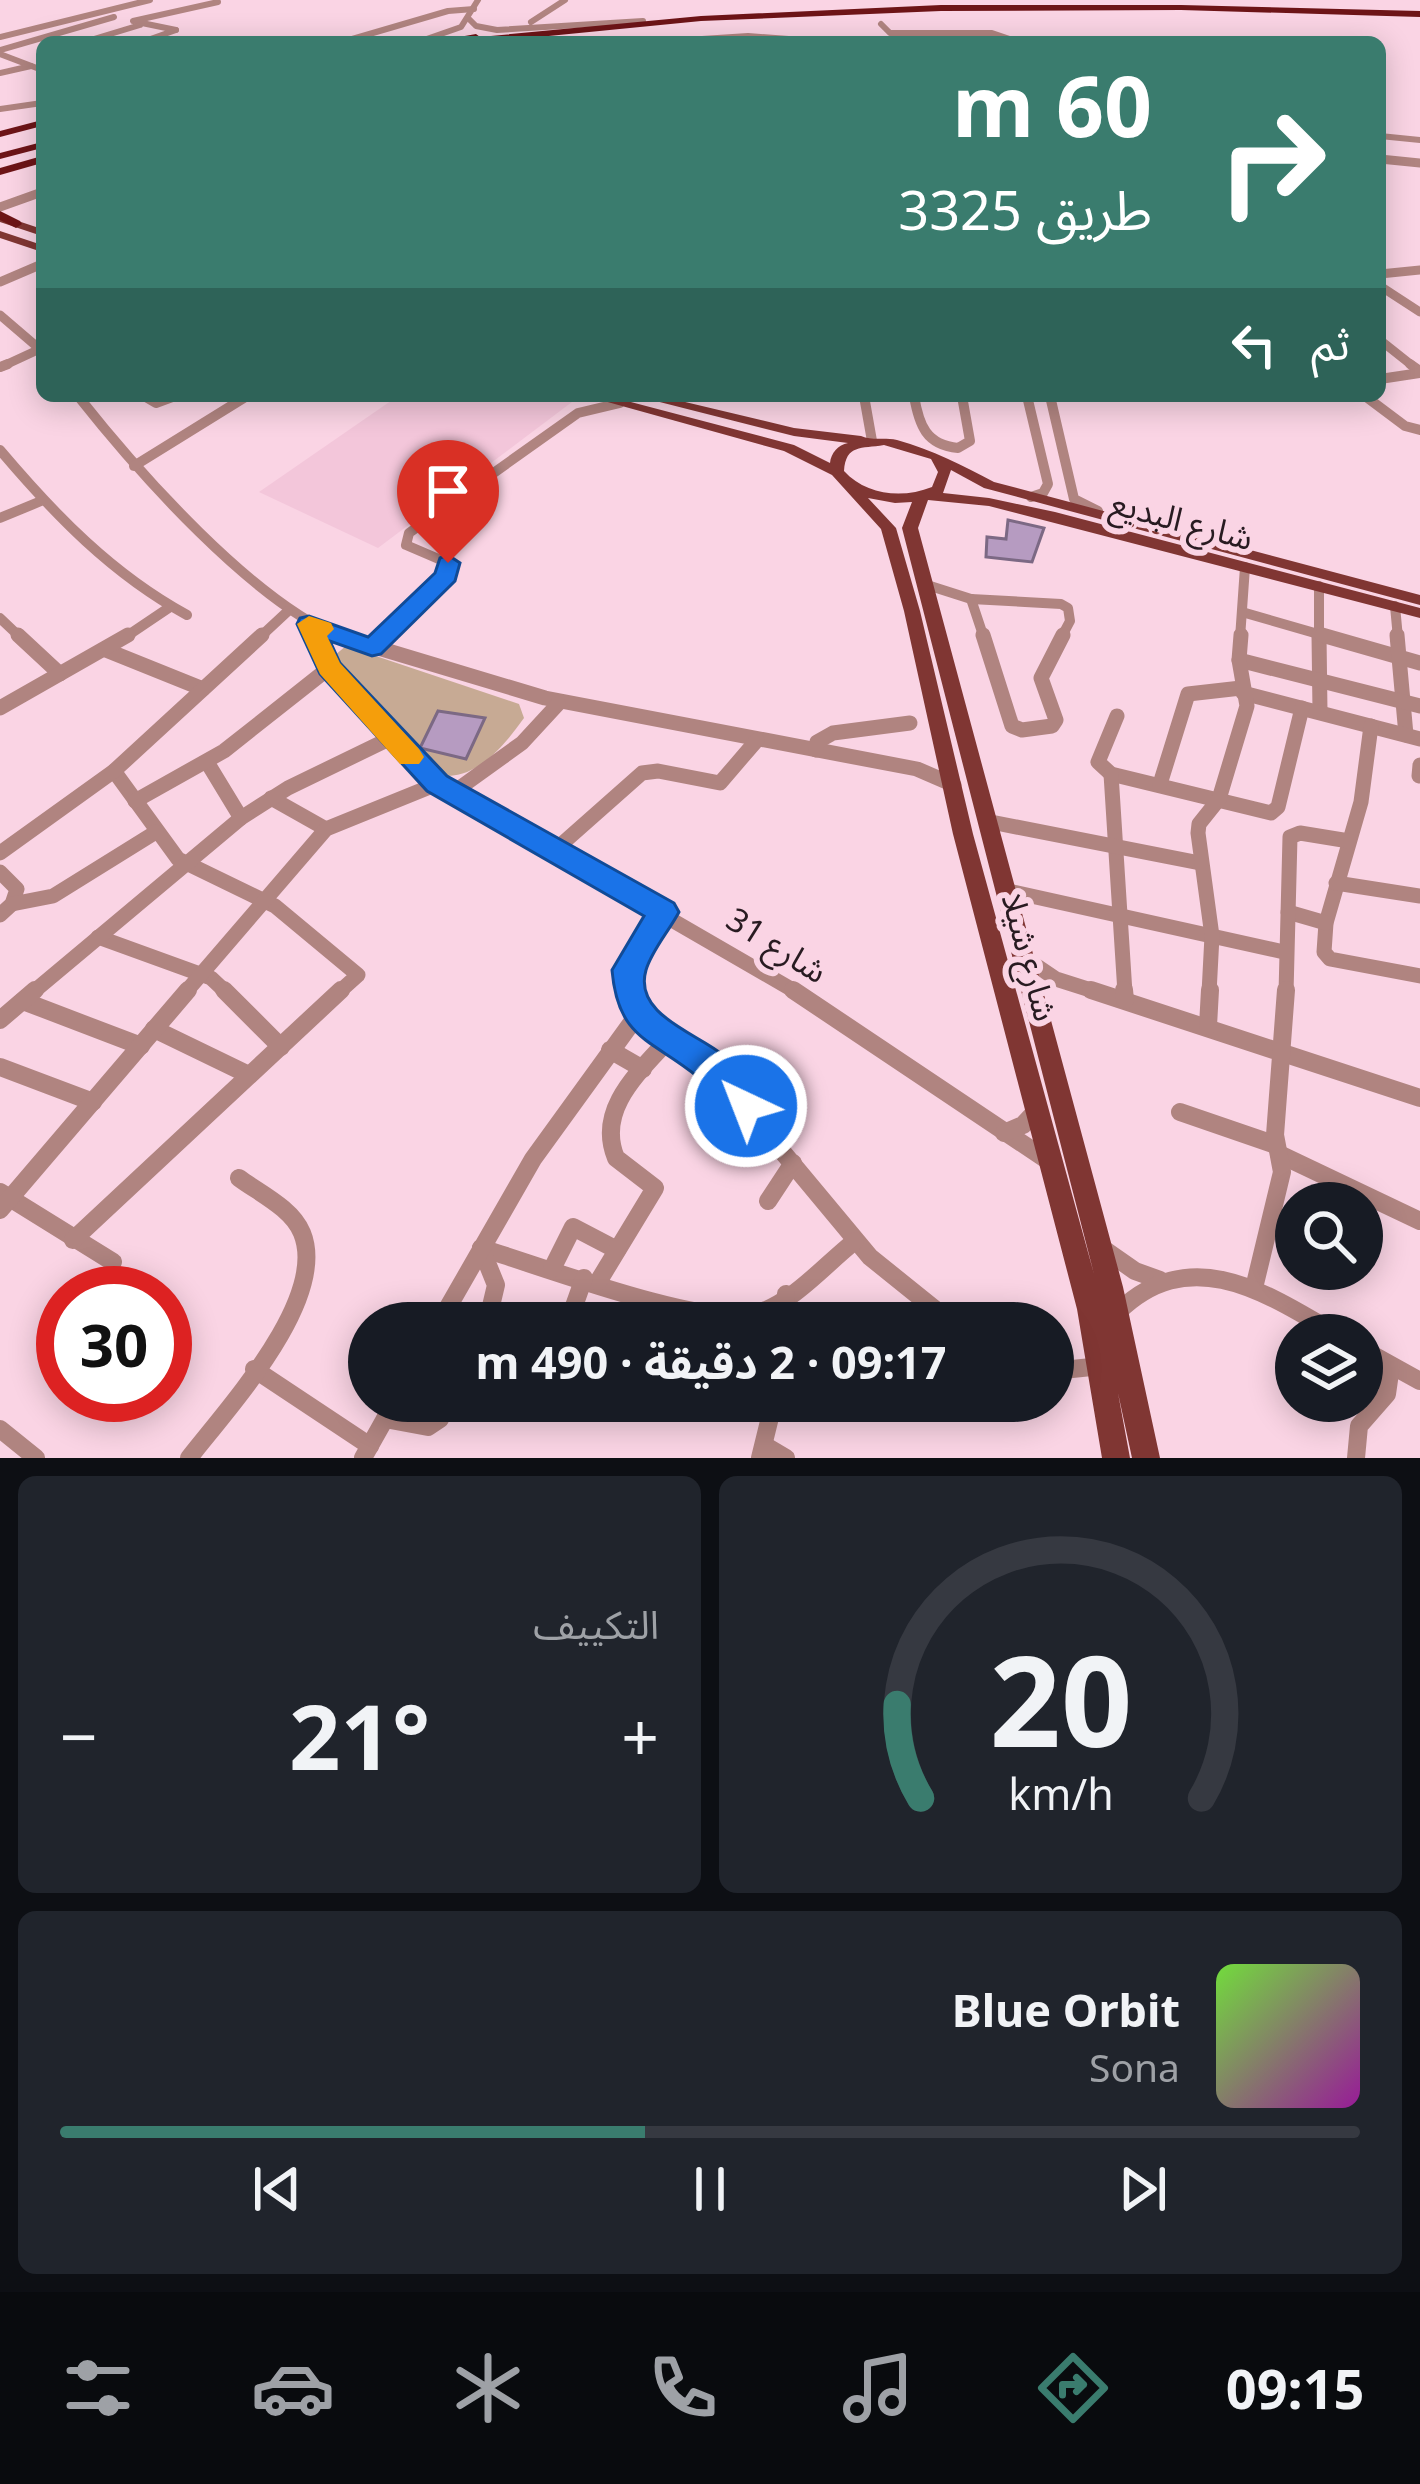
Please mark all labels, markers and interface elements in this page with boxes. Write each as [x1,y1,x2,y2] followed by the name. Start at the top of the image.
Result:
[952,47,1152,162] text: 60 m
[1194,84,1350,240] icon: right
[898,172,1152,246] text: طريق 3325
[1221,312,1287,378] icon: left
[1311,312,1350,373] text: ثم
[397,440,499,563] pin
[415,458,481,524] icon: arrive
[1105,479,1258,563] street label: شارع البديع
[989,888,1069,1027] street label: شارع شيلا
[717,896,836,996] street label: شارع 31
[683,1043,809,1169] position arrow
[1275,1182,1383,1422] map controls
[1275,1182,1383,1290] button: search
[36,1266,192,1422] speed limit sign: 30
[1275,1314,1383,1422] button: layers
[475,1331,947,1392] text: 09:17 · 2 دقيقة · 490 m
[533,1597,659,1650] text: التكييف
[989,1614,1132,1784] text: 20
[289,1674,430,1796] text: 21°
[60,1690,98,1780] text: −
[621,1690,659,1780] text: +
[1008,1763,1113,1822] text: km/h
[952,1979,1180,2040] text: Blue Orbit
[1089,2040,1180,2093] text: Sona
[244,2156,310,2222] icon: previous
[677,2156,743,2222] icon: pause
[1110,2156,1176,2222] icon: next
[56,2346,140,2430] icon: filters
[251,2346,335,2430] icon: car
[446,2346,530,2430] icon: climate
[641,2346,725,2430] icon: phone
[836,2346,920,2430] icon: music
[1031,2346,1115,2430] icon: directions
[1226,2351,1364,2425] text: 09:15

